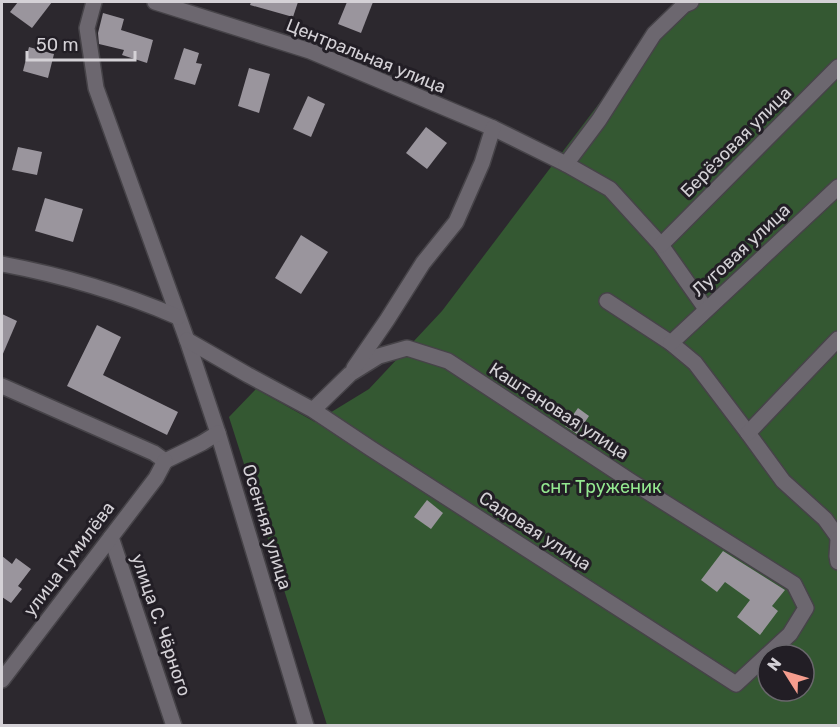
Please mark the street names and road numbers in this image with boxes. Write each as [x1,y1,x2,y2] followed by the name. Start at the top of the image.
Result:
[283,14,449,98] street label: Центральная улица
[676,82,796,202] street label: Берёзовая улица
[687,199,795,301] street label: Луговая улица
[485,358,633,464] street label: Каштановая улица
[237,462,297,592] street label: Осенняя улица
[475,487,595,575] street label: Садовая улица
[19,497,119,621] street label: улица Гумилёва
[126,551,196,699] street label: улица С. Чёрного

